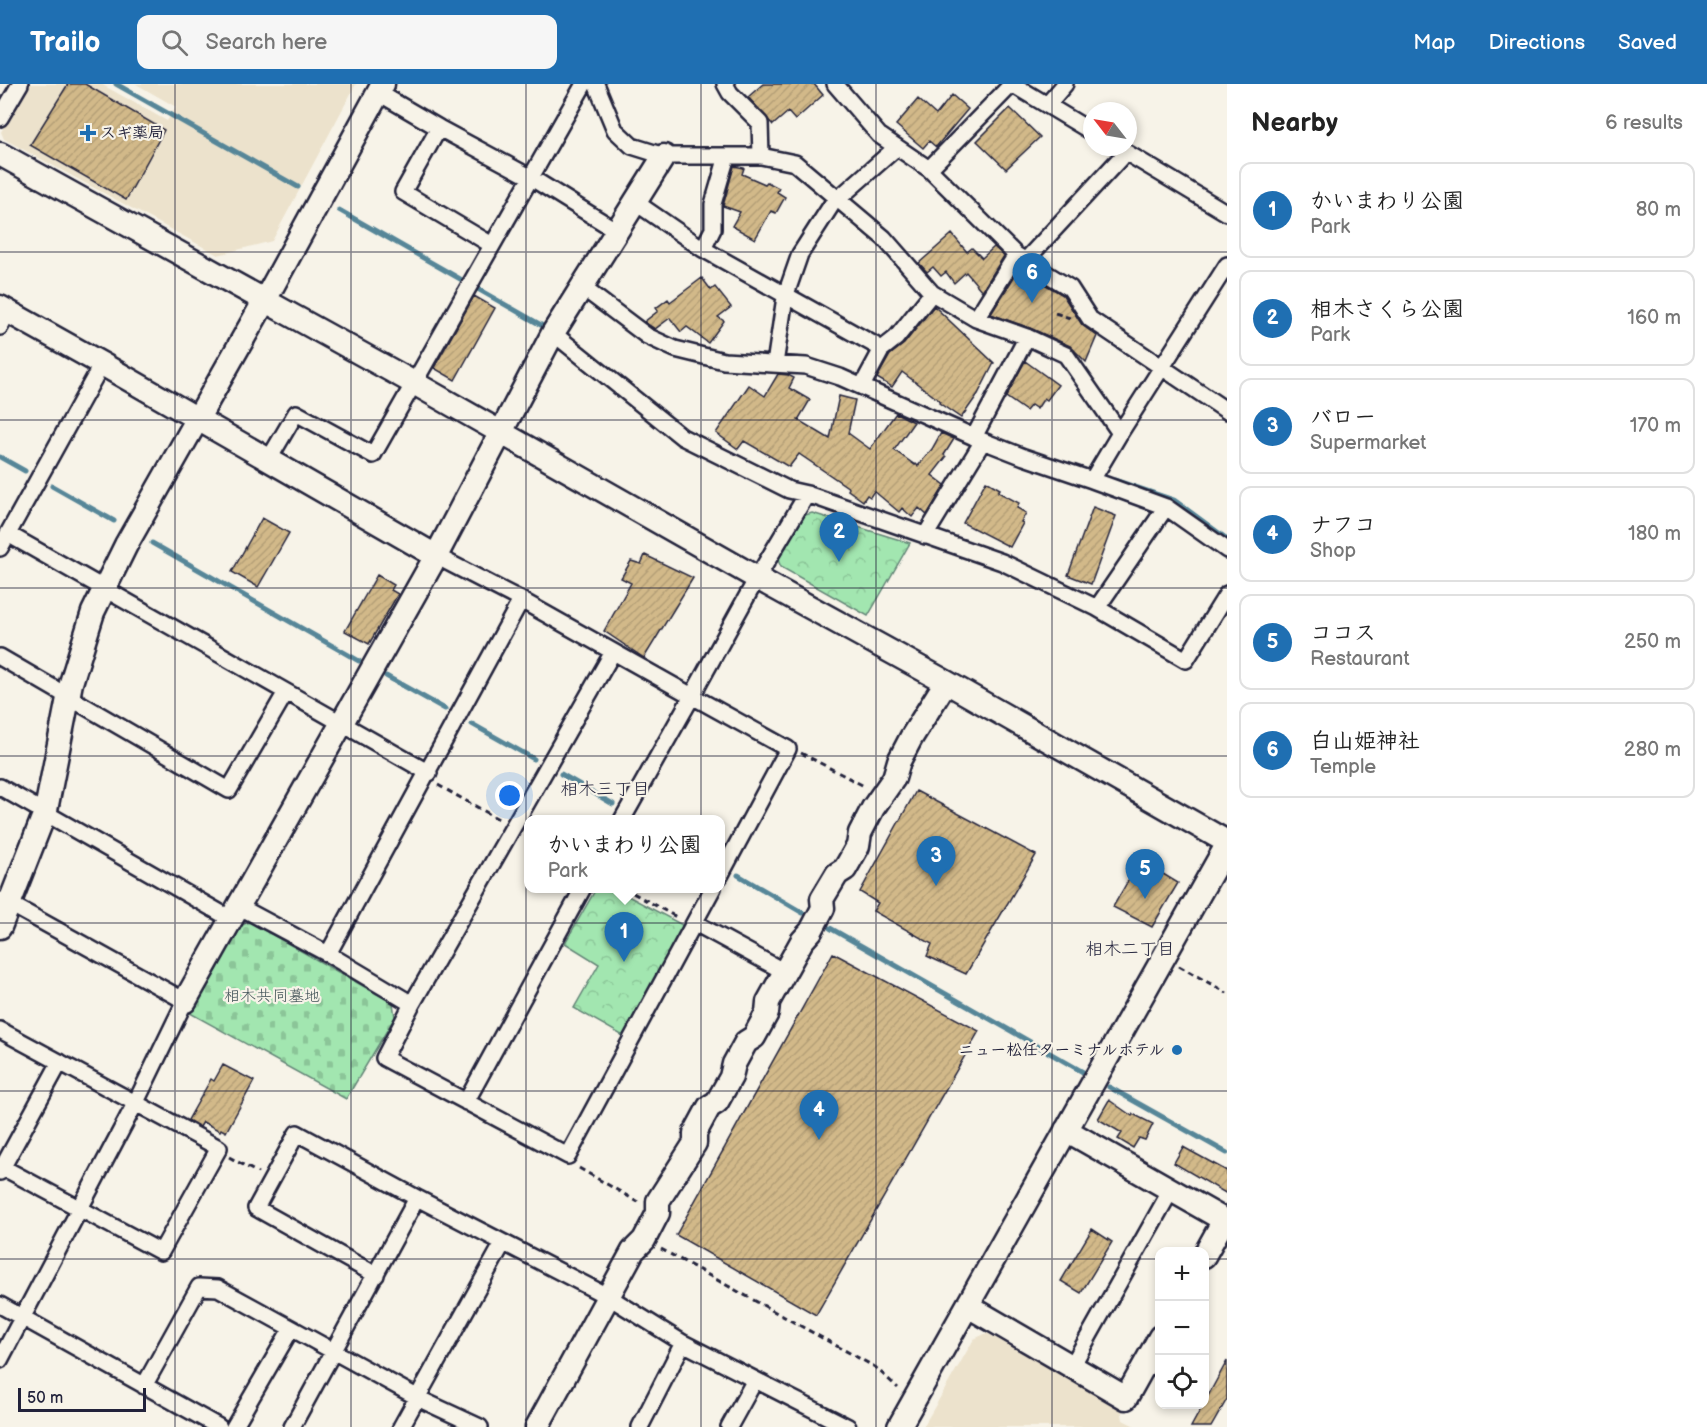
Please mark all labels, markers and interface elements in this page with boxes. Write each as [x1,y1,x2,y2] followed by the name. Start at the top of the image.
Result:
[137,15,557,69] search box
[30,26,101,59] text: Trailo
[158,26,191,59] icon: search
[206,29,327,56] text: Search here
[1413,30,1456,55] text: Map
[1489,30,1585,55] text: Directions
[1618,30,1677,55] text: Saved
[1083,102,1137,156] north arrow
[1251,108,1338,139] text: Nearby
[1605,111,1683,135] text: 6 results
[100,124,164,143] place label: スギ薬局
[81,126,95,140] marker: スギ薬局
[1310,188,1464,215] text: かいまわり公園
[1268,198,1277,222] text: 1
[1636,198,1681,222] text: 80 m
[1310,215,1350,239] text: Park
[1012,254,1052,303] pin: 6
[1310,296,1464,323] text: 相木さくら公園
[1267,306,1278,330] text: 2
[1627,306,1681,330] text: 160 m
[1310,323,1350,347] text: Park
[1310,404,1376,431] text: バロー
[1267,414,1278,438] text: 3
[1630,414,1681,438] text: 170 m
[1310,431,1426,455] text: Supermarket
[820,512,858,562] pin: 2
[1310,512,1376,539] text: ナフコ
[1267,522,1278,546] text: 4
[1628,522,1681,546] text: 180 m
[1310,539,1356,563] text: Shop
[1310,620,1376,647] text: ココス
[1267,630,1278,654] text: 5
[1624,630,1681,654] text: 250 m
[1310,647,1410,671] text: Restaurant
[1310,728,1420,755] text: 白山姫神社
[1266,738,1279,762] text: 6
[1624,738,1681,762] text: 280 m
[1310,755,1376,779] text: Temple
[560,779,650,800] district label: 相木三丁目
[495,781,524,810] your location
[524,815,725,893] popup
[547,832,702,859] text: かいまわり公園
[916,836,956,886] pin: 3
[1126,850,1164,899] pin: 5
[547,859,588,883] text: Park
[604,912,644,962] pin: 1
[1085,939,1175,960] district label: 相木二丁目
[224,987,320,1006] park label: 相木共同墓地
[959,1041,1165,1060] place label: ニュー松任ターミナルホテル
[1170,1043,1184,1057] marker: ニュー松任ターミナルホテル
[800,1090,838,1140] pin: 4
[1155,1247,1209,1409] map controls
[1155,1247,1209,1301] button: +
[1155,1301,1209,1355] button: −
[1155,1355,1209,1409] button: locate
[18,1385,146,1412] scale bar
[27,1389,63,1408] text: 50 m

